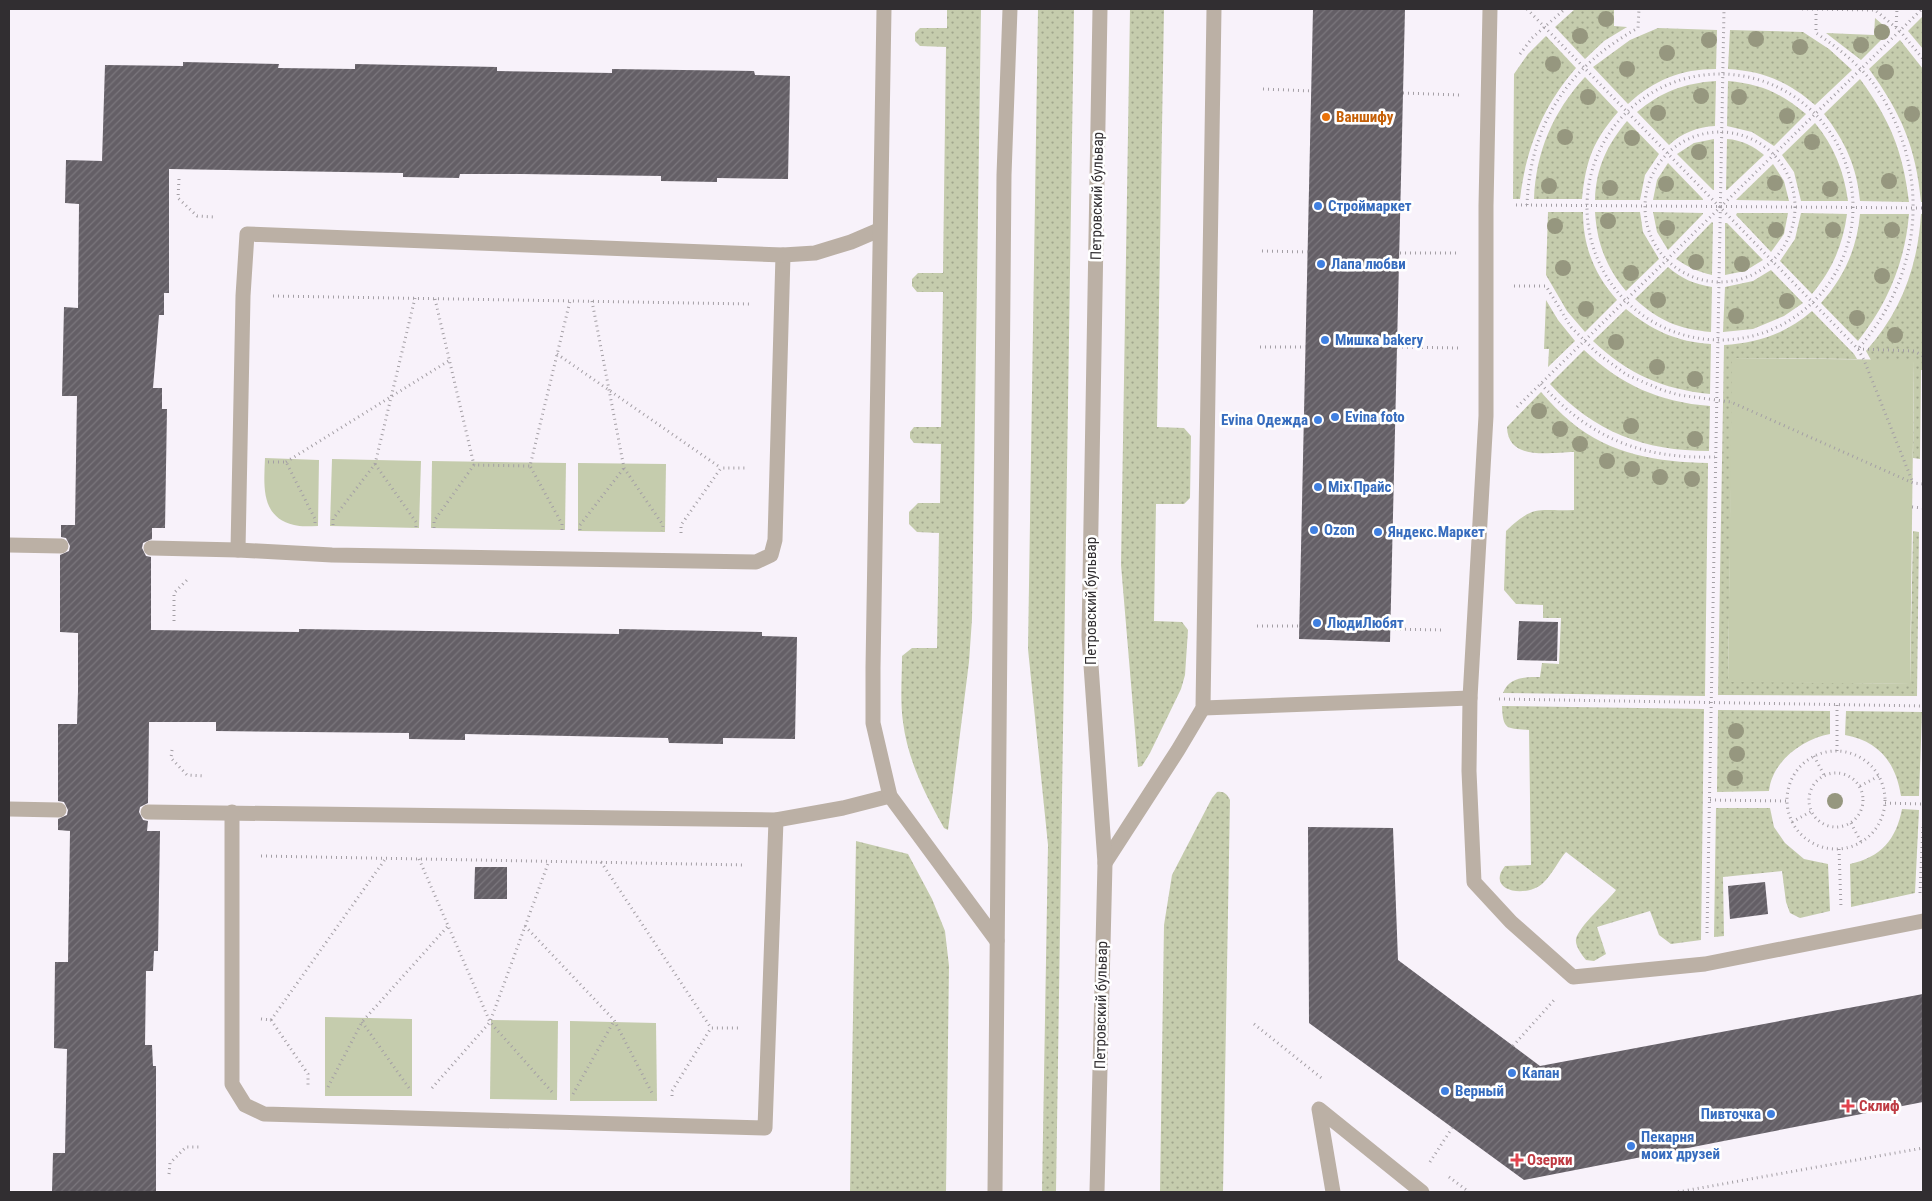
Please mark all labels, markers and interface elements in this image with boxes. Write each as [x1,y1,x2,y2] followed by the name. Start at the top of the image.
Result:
[1336,108,1394,126] place label: Ваншифу
[1320,111,1332,123] marker: Ваншифу
[1087,132,1107,260] street label: Петровский бульвар
[1328,197,1412,215] place label: Строймаркет
[1312,200,1324,212] marker: Строймаркет
[1331,255,1406,273] place label: Лапа любви
[1315,258,1327,270] marker: Лапа любви
[1335,331,1424,349] place label: Мишка bakery
[1319,334,1331,346] marker: Мишка bakery
[1345,408,1405,426] place label: Evina foto
[1221,411,1308,429] place label: Evina Одежда
[1329,411,1341,423] marker: Evina foto
[1312,414,1324,426] marker: Evina Одежда
[1328,478,1392,496] place label: Mix Прайс
[1312,481,1324,493] marker: Mix Прайс
[1324,521,1355,539] place label: Ozon
[1387,523,1485,541] place label: Яндекс.Маркет
[1308,524,1320,536] marker: Ozon
[1372,526,1384,538] marker: Яндекс.Маркет
[1082,537,1100,665] street label: Петровский бульвар
[1327,614,1404,632] place label: ЛюдиЛюбят
[1311,617,1323,629] marker: ЛюдиЛюбят
[1091,941,1111,1069] street label: Петровский бульвар
[1522,1064,1560,1082] place label: Капан
[1506,1067,1518,1079] marker: Капан
[1455,1082,1504,1100] place label: Верный
[1439,1085,1451,1097] marker: Верный
[1859,1097,1900,1115] place label: Склиф
[1841,1099,1855,1113] marker: Склиф
[1701,1105,1761,1123] place label: Пивточка
[1765,1108,1777,1120] marker: Пивточка
[1641,1128,1720,1163] place label: Пекарня моих друзей
[1625,1140,1637,1152] marker: Пекарня моих друзей
[1527,1151,1573,1169] place label: Озерки
[1511,1154,1523,1166] marker: Озерки

